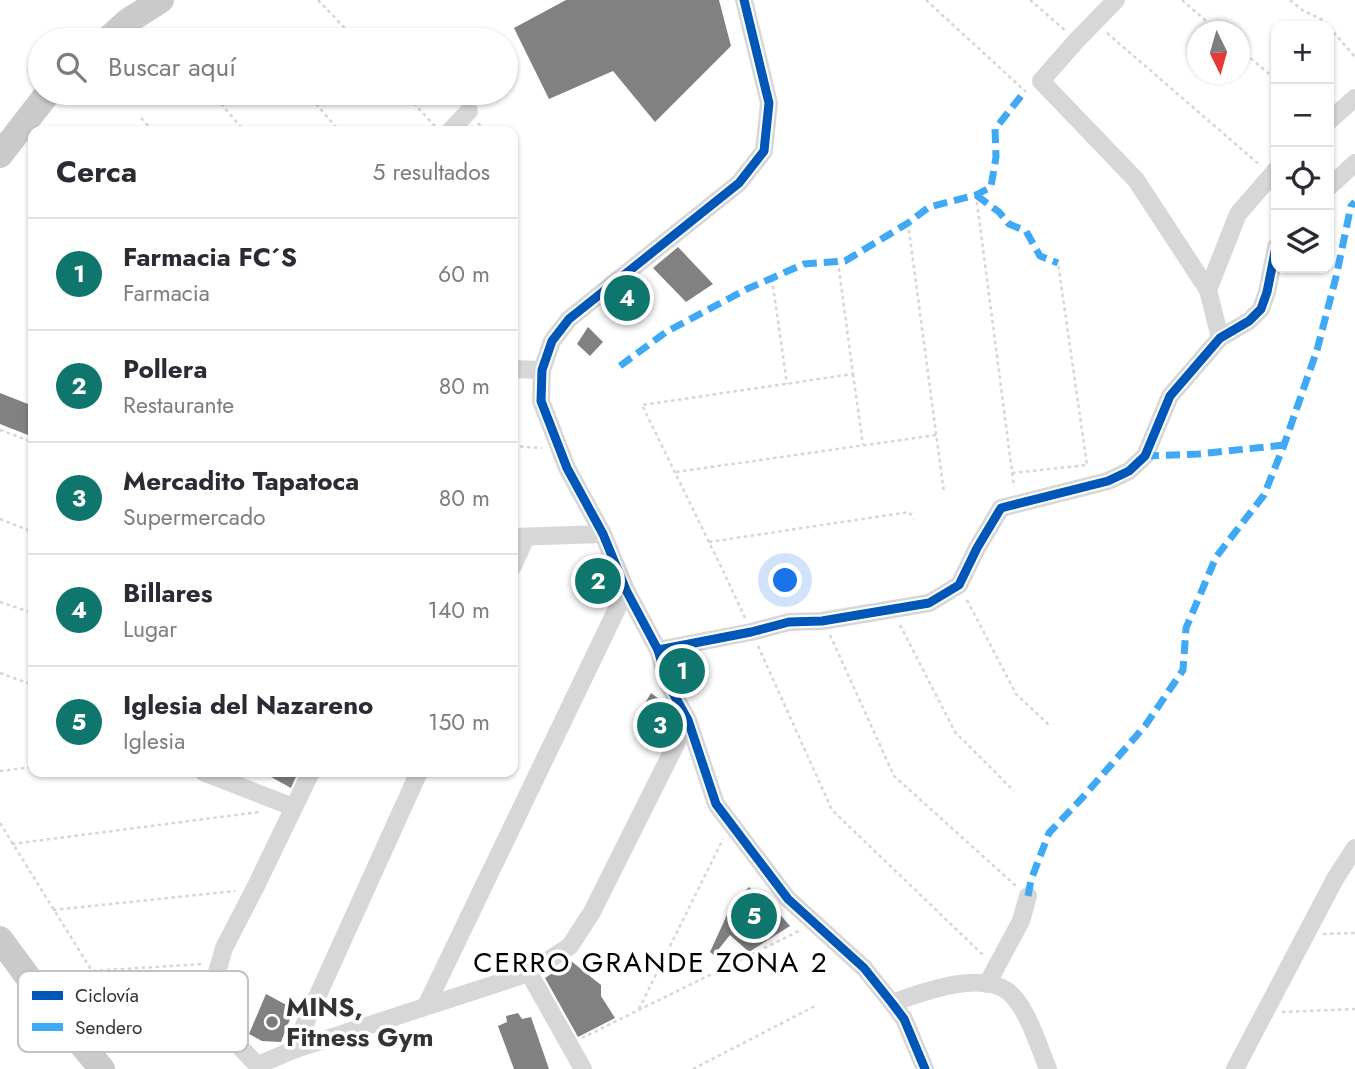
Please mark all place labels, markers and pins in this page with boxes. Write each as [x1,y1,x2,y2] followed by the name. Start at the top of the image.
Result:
[604,272,650,324] pin: 4
[575,555,621,607] pin: 2
[659,645,705,697] pin: 1
[637,699,683,751] pin: 3
[731,890,777,942] pin: 5
[286,988,434,1056] place label: MINS, Fitness Gym
[264,1014,280,1030] marker: MINS, Fitness Gym

